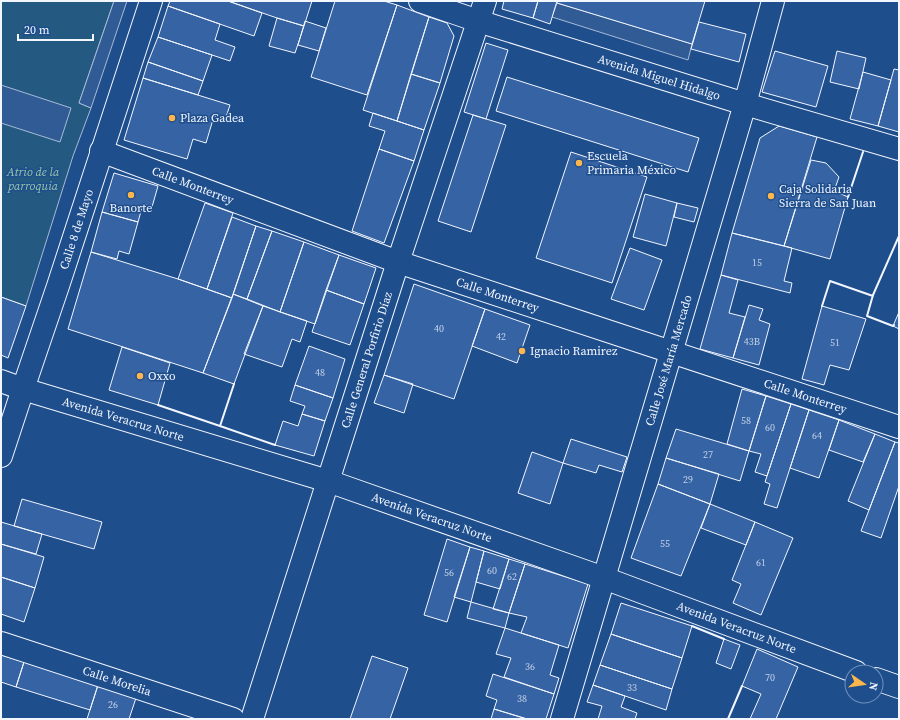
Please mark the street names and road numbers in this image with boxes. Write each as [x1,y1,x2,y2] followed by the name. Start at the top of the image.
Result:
[596,51,723,104] street label: Avenida Miguel Hidalgo
[150,163,237,208] street label: Calle Monterrey
[56,187,97,271] street label: Calle 8 de Mayo
[454,274,542,316] street label: Calle Monterrey
[337,289,396,430] street label: Calle General Porfirio Díaz
[642,293,696,428] street label: Calle José María Mercado
[762,375,850,418] street label: Calle Monterrey
[60,393,186,445] street label: Avenida Veracruz Norte
[369,489,494,546] street label: Avenida Veracruz Norte
[674,598,799,657] street label: Avenida Veracruz Norte
[81,662,154,700] street label: Calle Morelia

